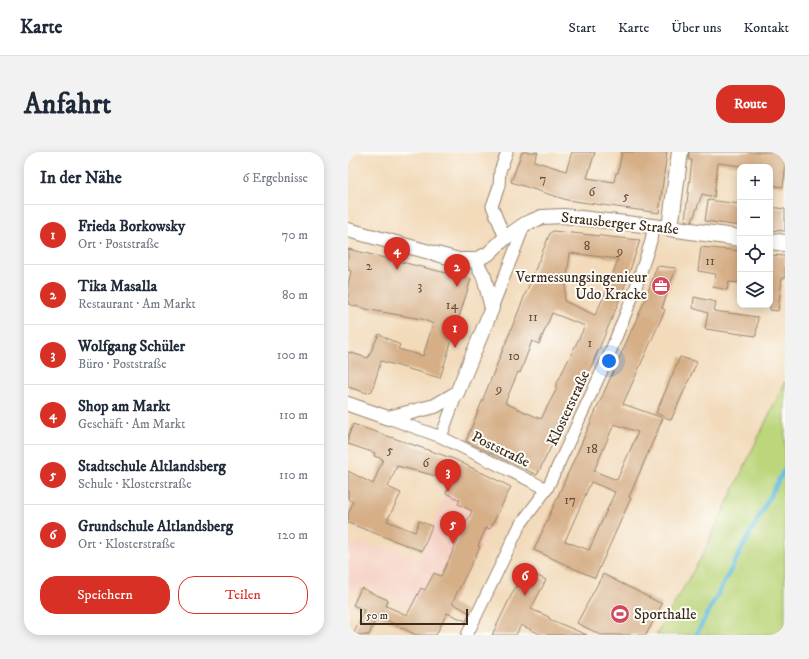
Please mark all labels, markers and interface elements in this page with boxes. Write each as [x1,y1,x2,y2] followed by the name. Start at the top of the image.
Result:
[20,16,62,39] text: Karte
[569,19,596,37] text: Start
[618,19,649,37] text: Karte
[671,19,721,37] text: Über uns
[743,19,789,37] text: Kontakt
[716,85,785,123] button: Route
[24,87,111,122] text: Anfahrt
[737,164,773,308] map controls
[737,164,773,200] button: +
[40,167,122,189] text: In der Nähe
[242,170,308,186] text: 6 Ergebnisse
[540,171,547,187] house number: 7
[589,184,597,200] house number: 6
[623,188,630,204] house number: 5
[737,200,773,236] button: −
[560,208,680,239] street label: Strausberger Straße
[78,217,185,236] text: Frieda Borkowsky
[51,227,55,243] text: 1
[282,227,308,243] text: 70 m
[78,236,159,252] text: Ort · Poststraße
[737,236,773,272] button: locate
[384,237,410,270] pin: 4
[584,238,590,254] house number: 8
[616,243,623,259] house number: 9
[705,253,715,269] house number: 11
[444,254,470,287] pin: 2
[366,258,373,274] house number: 2
[515,268,647,304] place label: Vermessungsingenieur Udo Kracke
[737,272,773,308] button: layers
[650,275,672,297] office icon: Vermessungsingenieur Udo Kracke
[78,277,157,296] text: Tika Masalla
[418,278,423,294] house number: 3
[50,287,56,303] text: 2
[282,287,308,303] text: 80 m
[78,296,196,312] text: Restaurant · Am Markt
[446,297,459,313] house number: 14
[528,309,538,325] house number: 11
[442,315,468,348] pin: 1
[588,335,593,351] house number: 1
[78,337,185,356] text: Wolfgang Schüler
[51,347,55,363] text: 3
[277,347,308,363] text: 100 m
[508,348,520,364] house number: 10
[599,351,619,371] your location
[78,356,167,372] text: Büro · Poststraße
[543,368,594,449] street label: Klosterstraße
[495,381,502,397] house number: 9
[78,397,170,416] text: Shop am Markt
[49,407,57,423] text: 4
[279,407,308,423] text: 110 m
[78,416,185,432] text: Geschäft · Am Markt
[468,427,533,472] street label: Poststraße
[586,441,598,457] house number: 18
[387,442,394,458] house number: 5
[423,455,431,471] house number: 6
[78,457,226,476] text: Stadtschule Altlandsberg
[435,459,461,492] pin: 3
[50,467,56,483] text: 5
[279,467,308,483] text: 110 m
[78,476,192,492] text: Schule · Klosterstraße
[564,492,576,508] house number: 17
[440,511,466,544] pin: 5
[78,517,233,536] text: Grundschule Altlandsberg
[50,527,56,543] text: 6
[277,527,308,543] text: 120 m
[78,536,175,552] text: Ort · Klosterstraße
[512,563,538,596] pin: 6
[40,576,170,614] button: Speichern
[178,576,308,614] button: Teilen
[609,603,631,625] sports icon: Sporthalle
[634,605,696,624] place label: Sporthalle
[360,607,468,626] scale bar
[366,609,388,623] text: 50 m

